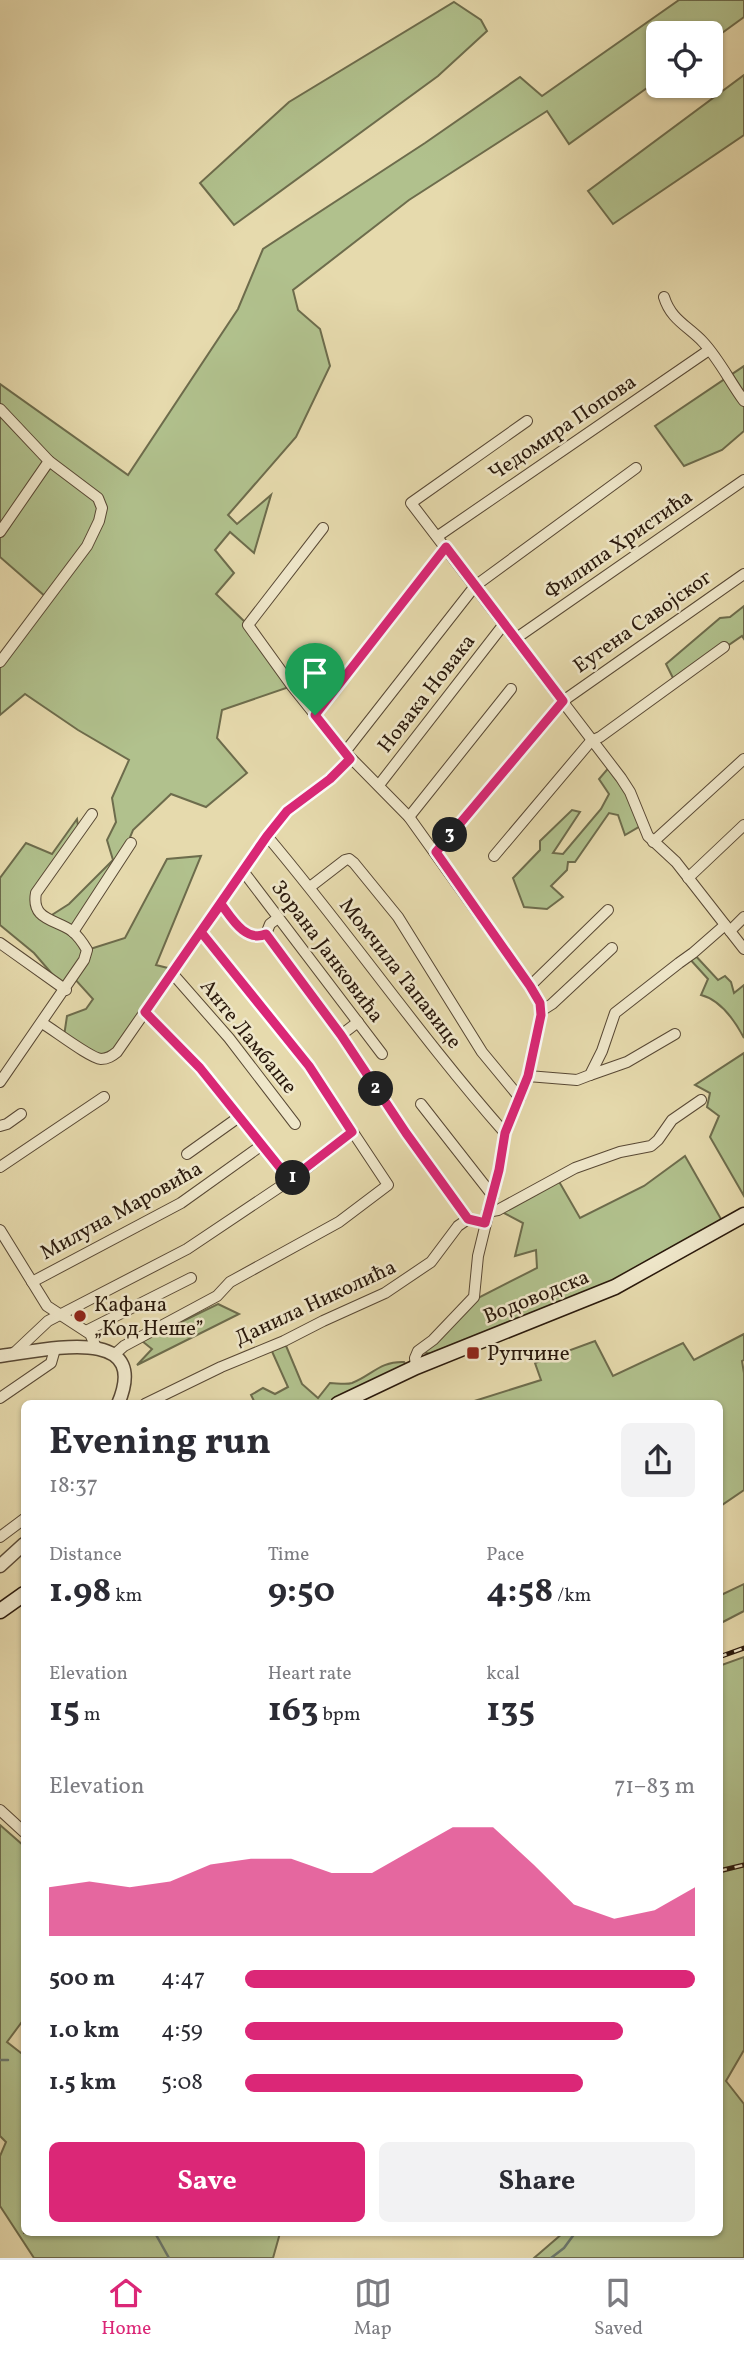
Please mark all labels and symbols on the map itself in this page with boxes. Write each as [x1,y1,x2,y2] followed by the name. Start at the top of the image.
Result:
[483,368,642,488] street label: Чедомира Попова
[539,483,699,607] street label: Филипа Христића
[568,564,718,681] street label: Еугена Савојског
[372,628,483,759] street label: Новака Новака
[285,643,345,715] pin
[433,818,468,852] pin: 3
[264,875,390,1029] street label: Зорана Јанковића
[332,892,468,1055] street label: Момчила Тапавице
[192,973,303,1101] street label: Анте Ламбаше
[358,1072,394,1106] pin: 2
[35,1155,208,1268] street label: Милуна Маровића
[276,1160,310,1196] pin: 1
[230,1253,401,1354] street label: Данила Николића
[479,1263,594,1332] street label: Водоводска
[94,1291,204,1344] place label: Кафана „Код Неше”
[72,1308,88,1324] marker: Кафана „Код Неше”
[487,1340,570,1369] place label: Рупчине
[465,1345,481,1361] marker: Рупчине

